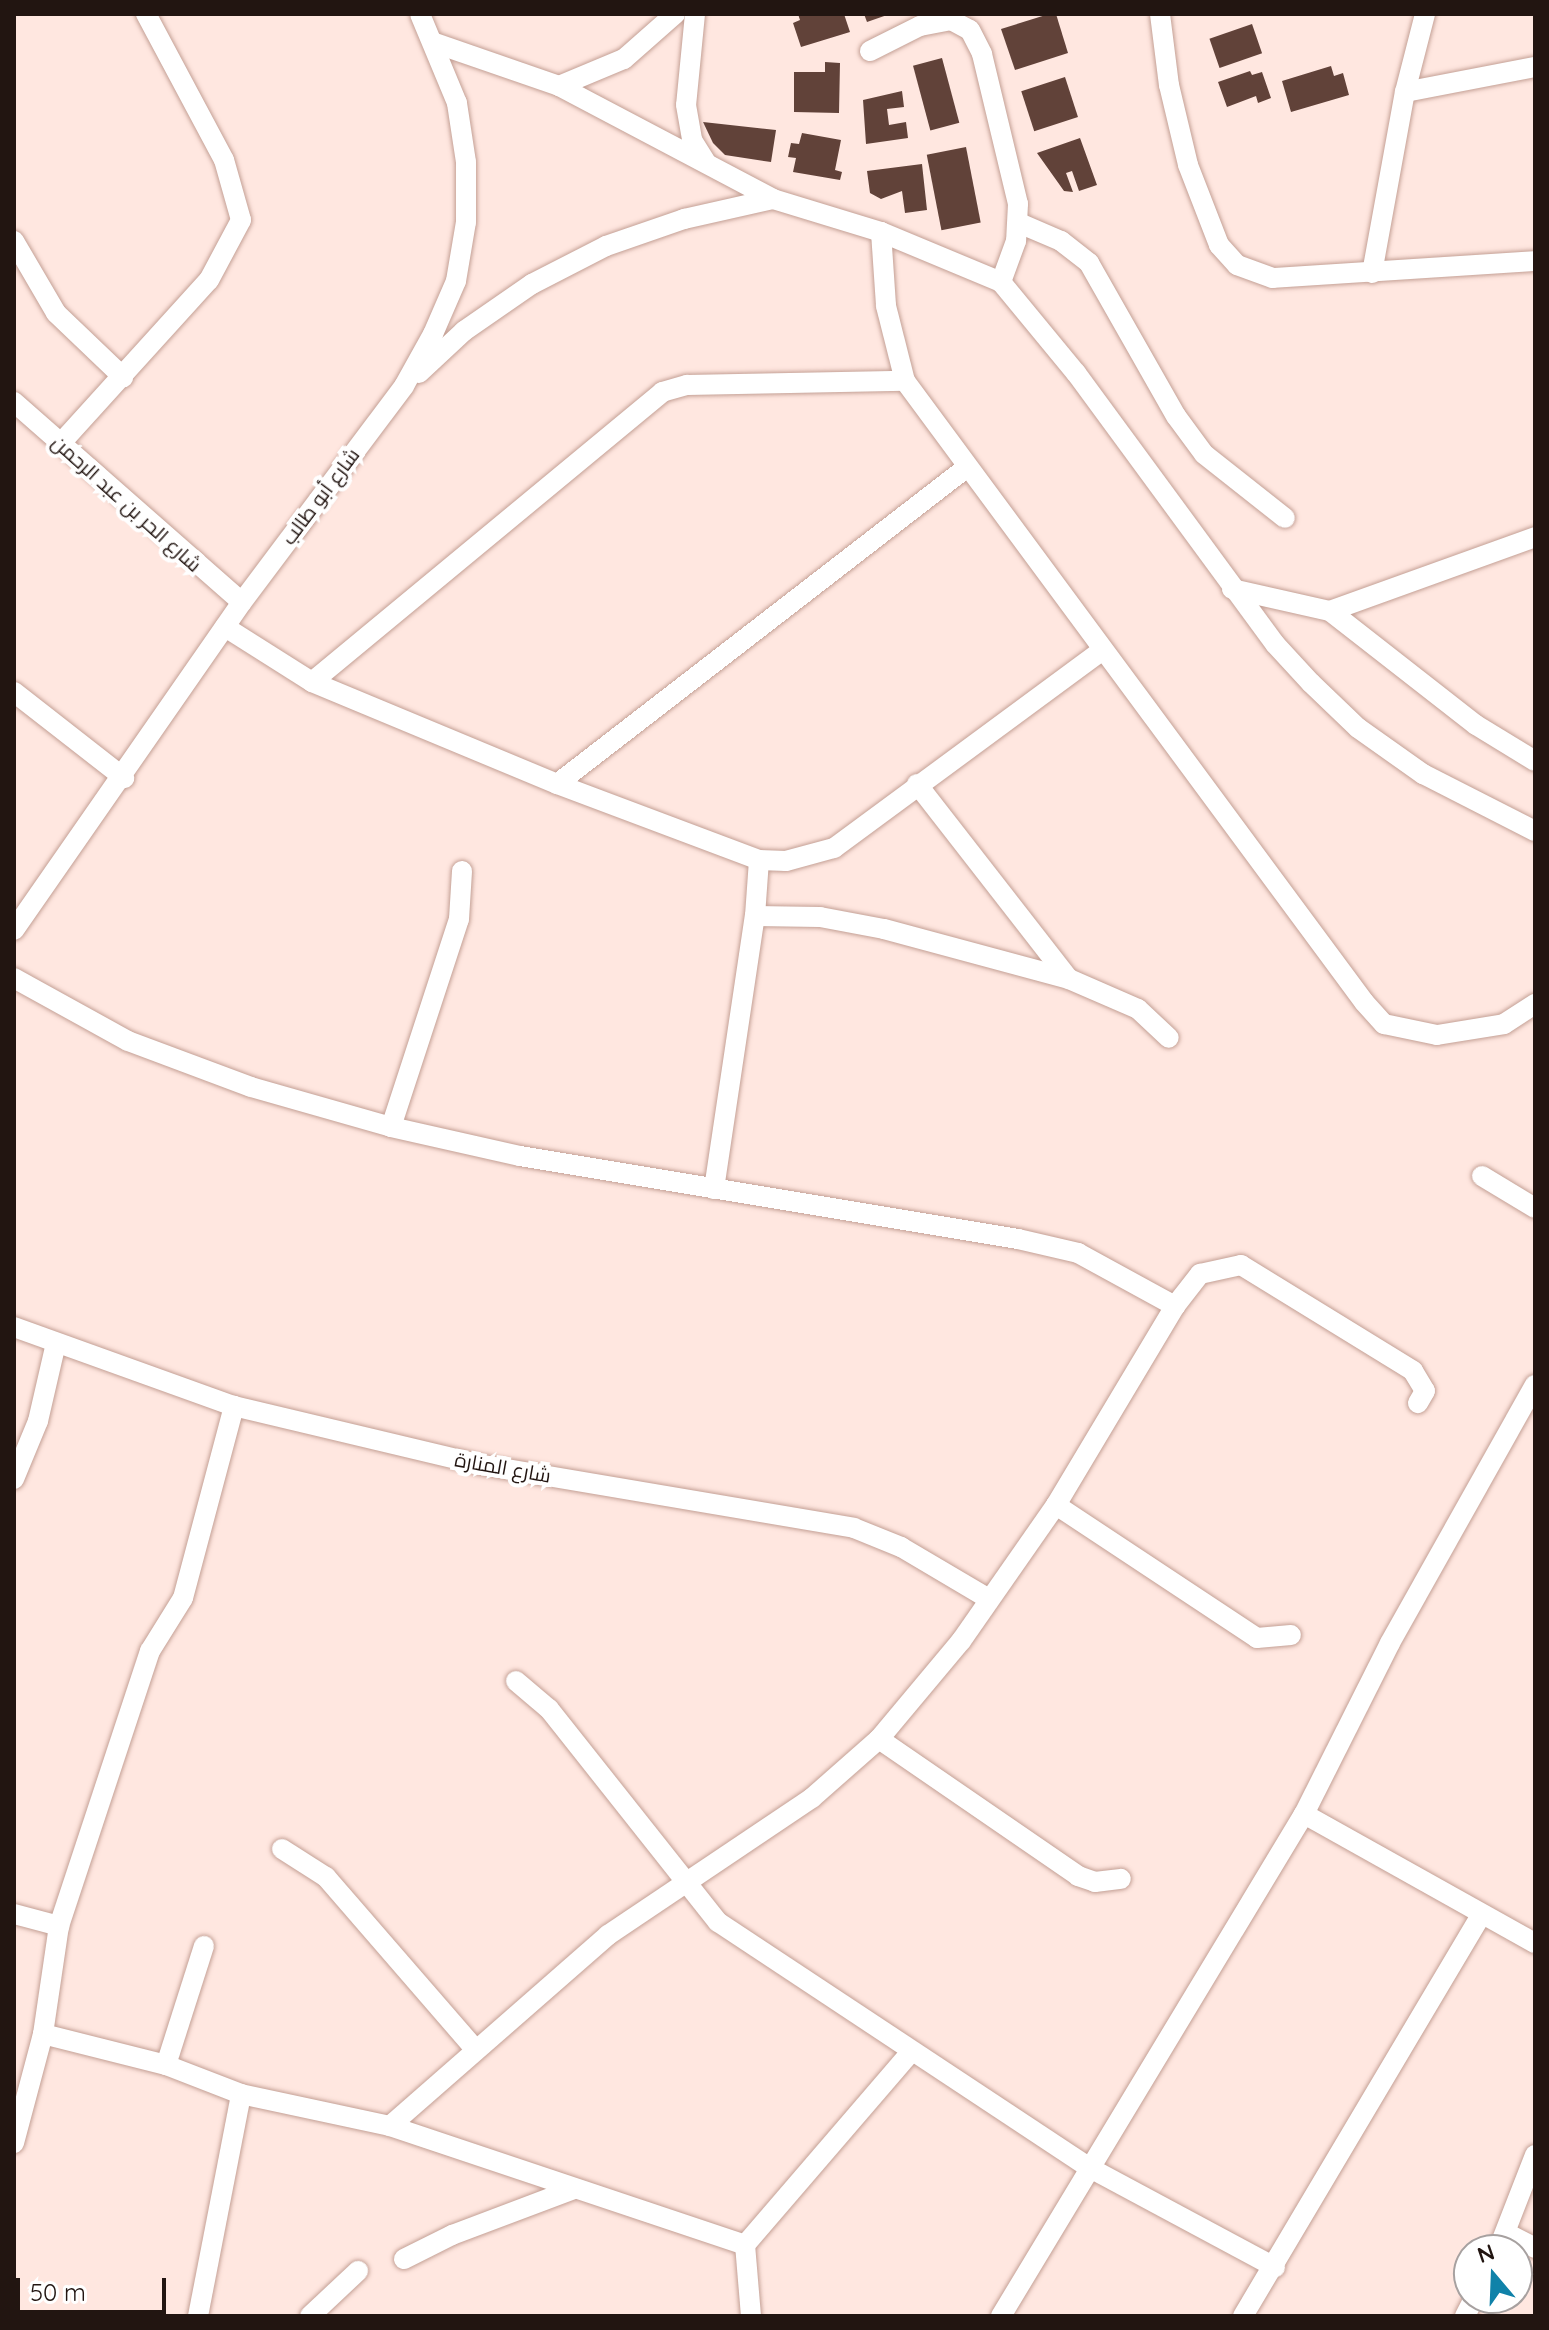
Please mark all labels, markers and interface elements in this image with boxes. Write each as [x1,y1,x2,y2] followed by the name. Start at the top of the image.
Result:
[47,430,207,576] street label: شارع الحر بن عبد الرحمن
[276,443,364,549] street label: شارع أبو طالب
[453,1447,553,1487] street label: شارع المنارة
[1453,2234,1533,2314] north arrow
[1474,2237,1498,2269] text: N
[20,2262,170,2312] scale bar
[30,2277,86,2307] text: 50 m

